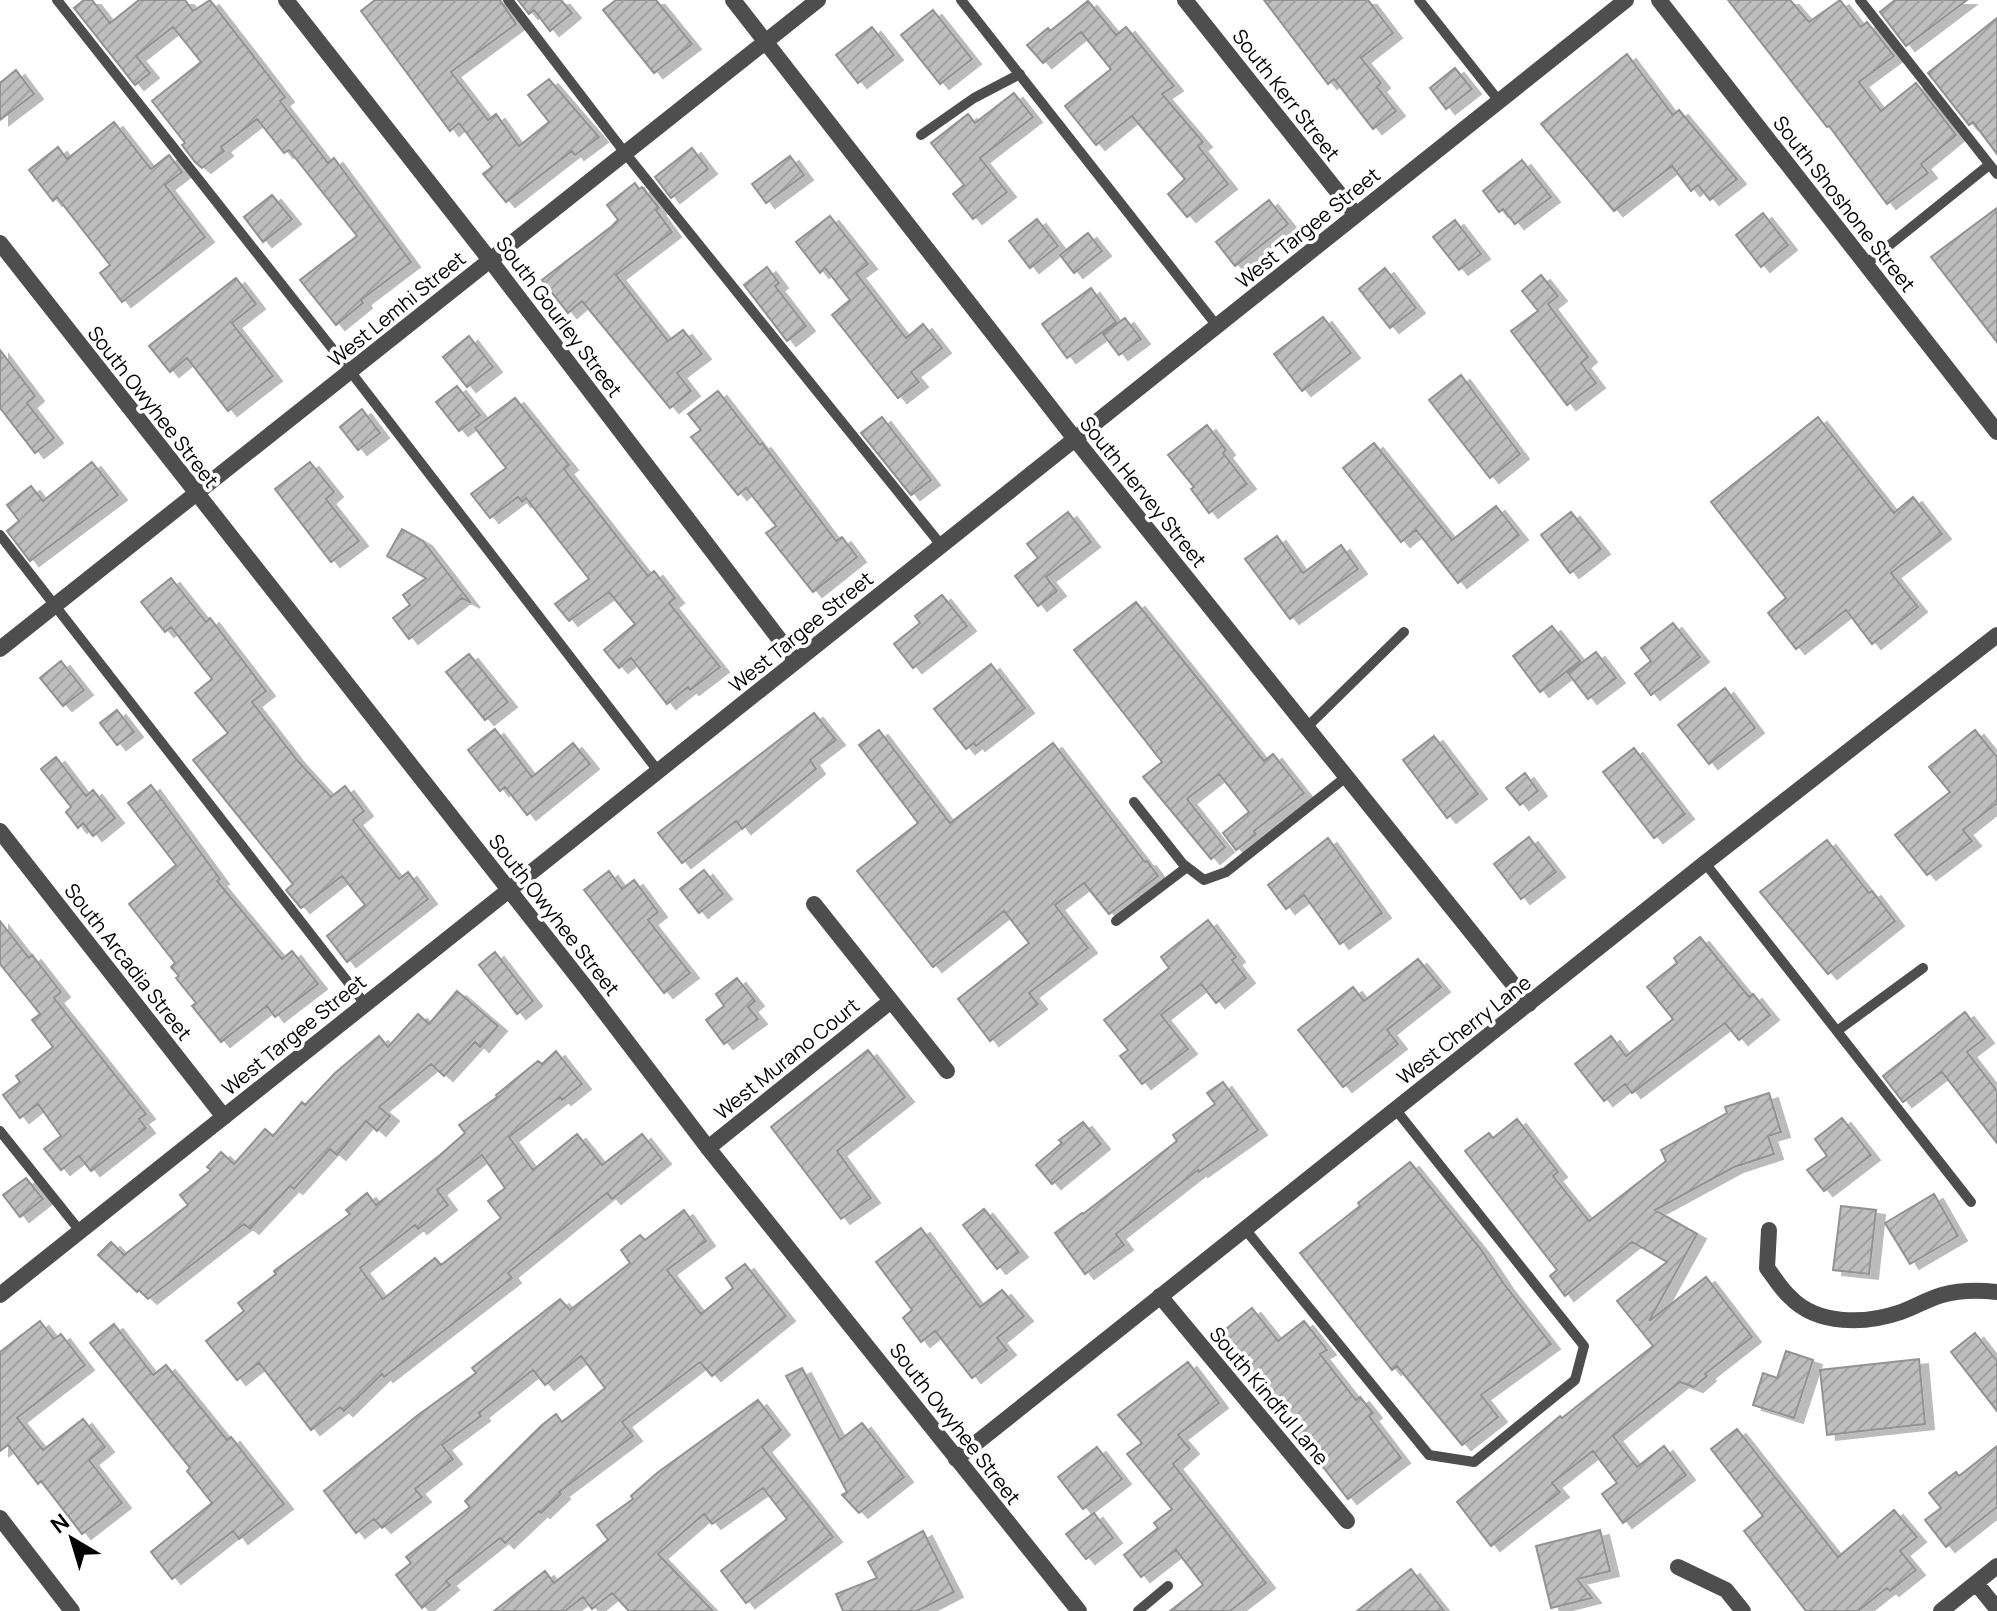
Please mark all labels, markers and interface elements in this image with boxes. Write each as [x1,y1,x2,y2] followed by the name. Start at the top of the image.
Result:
[1227,23,1346,166] street label: South Kerr Street
[1767,110,1922,297] street label: South Shoshone Street
[1230,161,1385,294] street label: West Targee Street
[490,231,629,402] street label: South Gourley Street
[322,245,471,372] street label: West Lemhi Street
[82,320,225,493] street label: South Owyhee Street
[1074,411,1213,573] street label: South Hervey Street
[723,565,878,698] street label: West Targee Street
[483,828,626,1001] street label: South Owyhee Street
[59,878,198,1046] street label: South Arcadia Street
[216,968,371,1101] street label: West Targee Street
[1391,969,1536,1090] street label: West Cherry Lane
[709,992,865,1125] street label: West Murano Court
[1204,1321,1335,1470] street label: South Kindful Lane
[884,1337,1027,1510] street label: South Owyhee Street
[32,1499,112,1579] north arrow
[44,1507,75,1540] text: N

